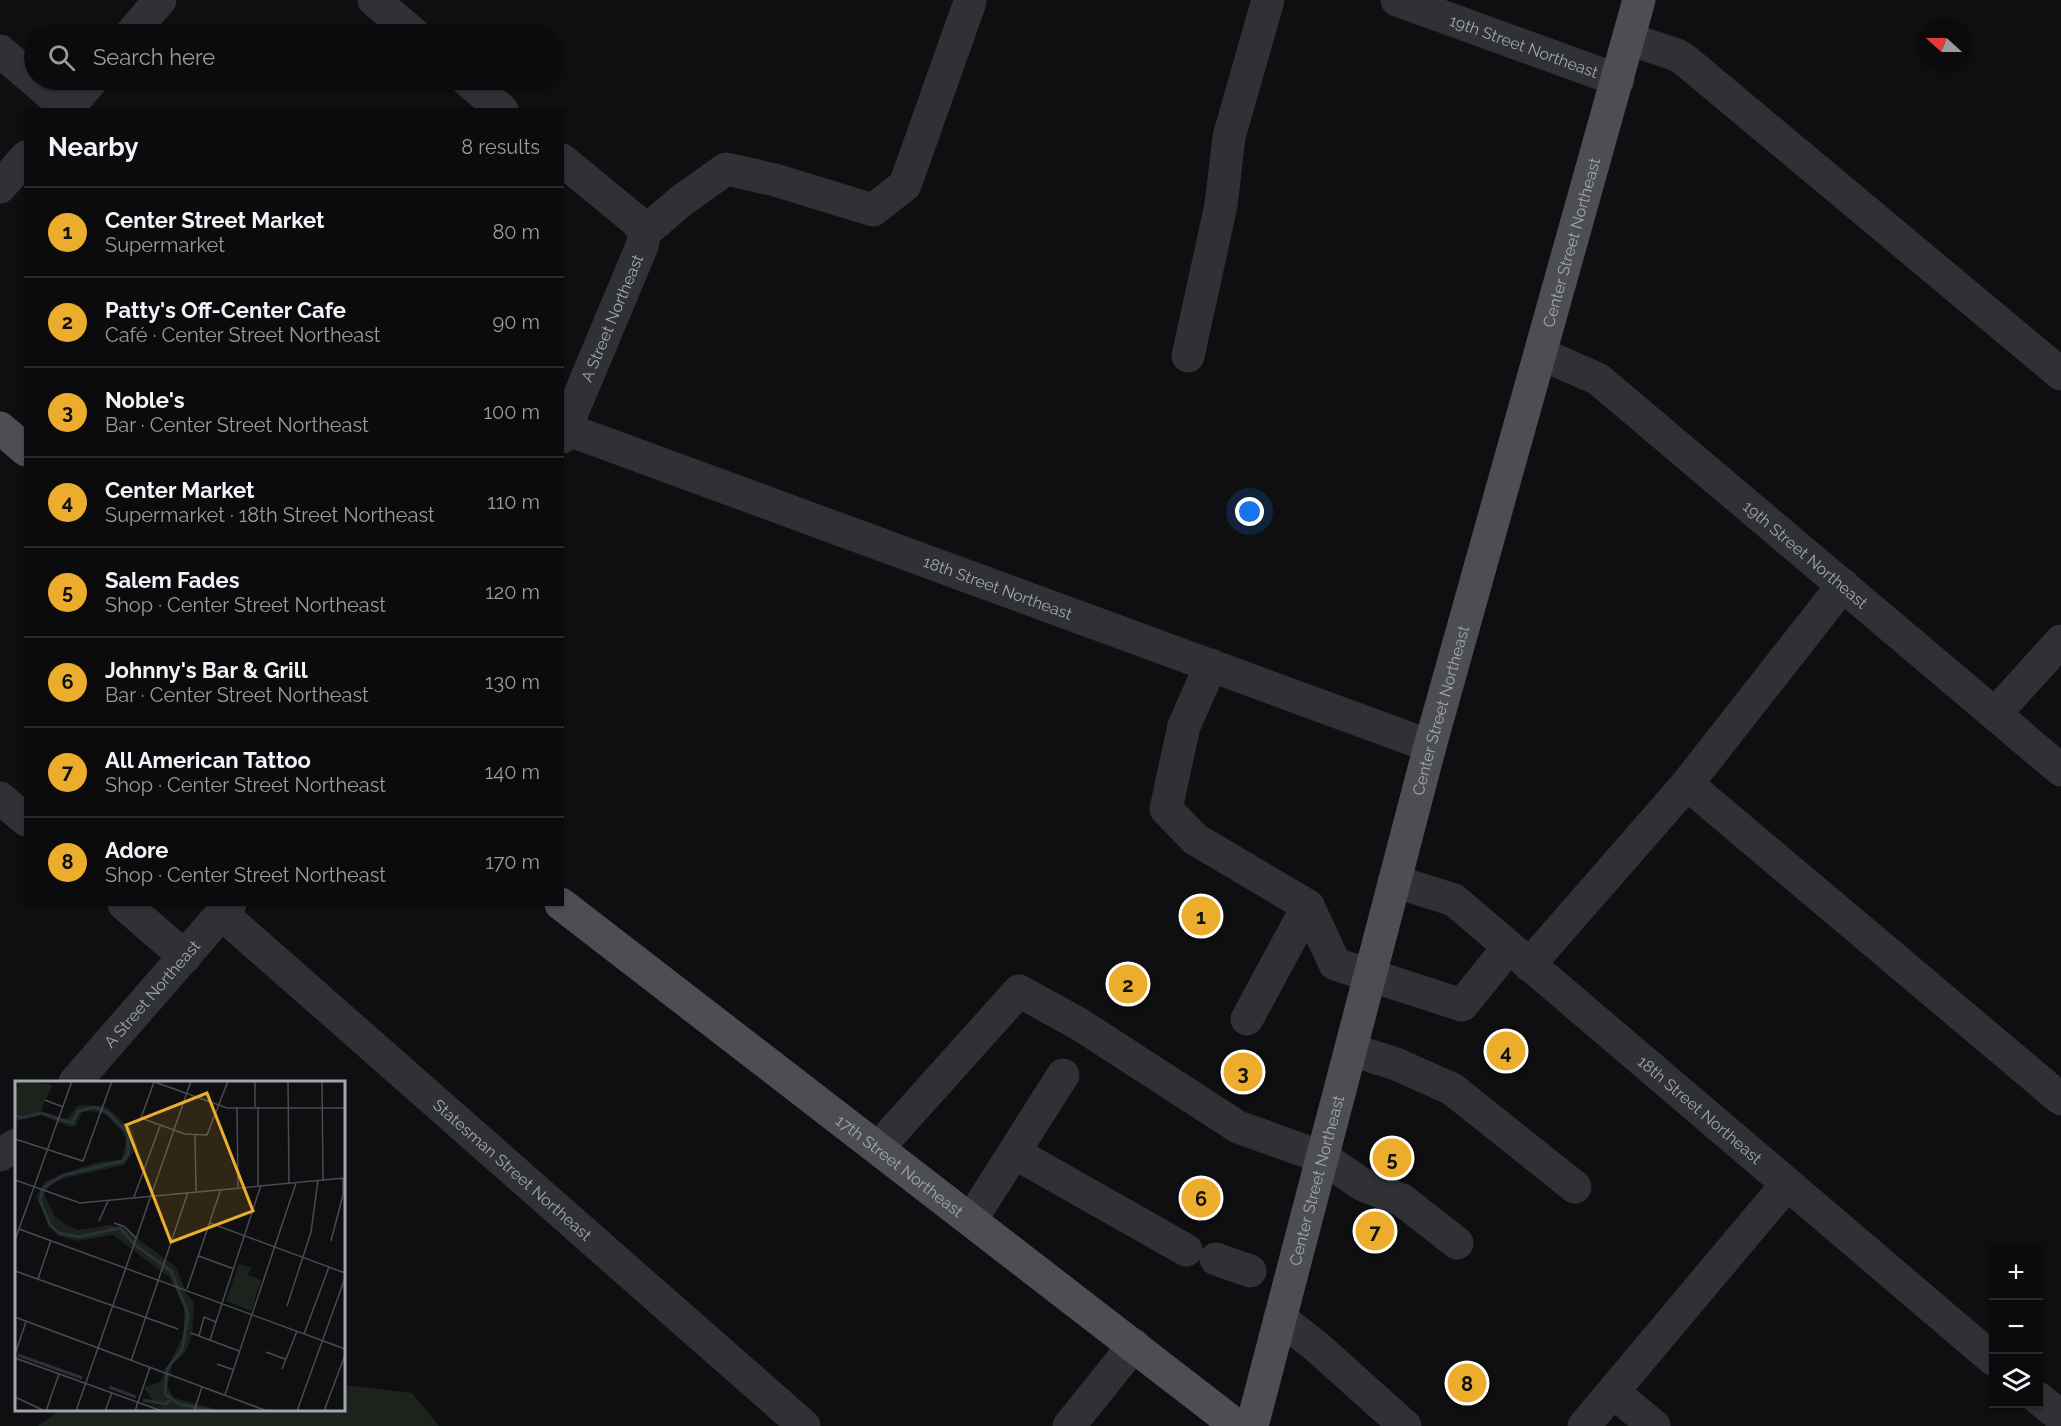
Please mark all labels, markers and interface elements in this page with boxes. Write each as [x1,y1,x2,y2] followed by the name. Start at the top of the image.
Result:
[1447,10,1602,82] street label: 19th Street Northeast
[1917,18,1971,72] north arrow
[24,24,564,90] search box
[45,41,78,74] icon: search
[93,44,215,70] text: Search here
[48,132,138,162] text: Nearby
[461,135,540,159] text: 8 results
[1538,155,1604,329] street label: Center Street Northeast
[105,207,324,233] text: Center Street Market
[63,220,72,244] text: 1
[492,220,540,244] text: 80 m
[105,233,225,257] text: Supermarket
[577,251,647,385] street label: A Street Northeast
[105,297,346,323] text: Patty's Off-Center Cafe
[62,310,73,334] text: 2
[493,310,540,334] text: 90 m
[105,323,381,347] text: Café · Center Street Northeast
[105,387,185,413] text: Noble's
[62,400,73,424] text: 3
[483,400,540,424] text: 100 m
[105,413,369,437] text: Bar · Center Street Northeast
[105,477,254,503] text: Center Market
[62,490,73,514] text: 4
[487,490,540,514] text: 110 m
[1740,496,1872,613] street label: 19th Street Northeast
[1235,497,1264,526] your location
[105,503,435,527] text: Supermarket · 18th Street Northeast
[921,551,1075,624] street label: 18th Street Northeast
[105,567,240,593] text: Salem Fades
[62,580,73,604] text: 5
[485,580,540,604] text: 120 m
[105,593,386,617] text: Shop · Center Street Northeast
[1408,623,1473,797] street label: Center Street Northeast
[105,657,308,683] text: Johnny's Bar & Grill
[61,670,74,694] text: 6
[485,670,540,694] text: 130 m
[105,683,369,707] text: Bar · Center Street Northeast
[105,747,311,773] text: All American Tattoo
[62,760,73,784] text: 7
[485,760,540,784] text: 140 m
[105,773,386,797] text: Shop · Center Street Northeast
[105,837,169,863] text: Adore
[61,850,74,874] text: 8
[485,850,540,874] text: 170 m
[105,863,386,887] text: Shop · Center Street Northeast
[1182,894,1220,938] pin: 1
[100,936,204,1051] street label: A Street Northeast
[1108,962,1148,1006] pin: 2
[1486,1028,1526,1074] pin: 4
[1224,1050,1262,1094] pin: 3
[1634,1051,1766,1168] street label: 18th Street Northeast
[15,1081,345,1411] inset map
[1285,1092,1348,1268] street label: Center Street Northeast
[429,1095,596,1245] street label: Statesman Street Northeast
[832,1110,968,1221] street label: 17th Street Northeast
[1372,1136,1412,1180] pin: 5
[1182,1176,1220,1220] pin: 6
[1356,1208,1394,1254] pin: 7
[1989,1246,2043,1408] map controls
[1989,1246,2043,1300] button: +
[1989,1300,2043,1354] button: −
[1989,1354,2043,1408] button: layers
[1448,1360,1486,1406] pin: 8

